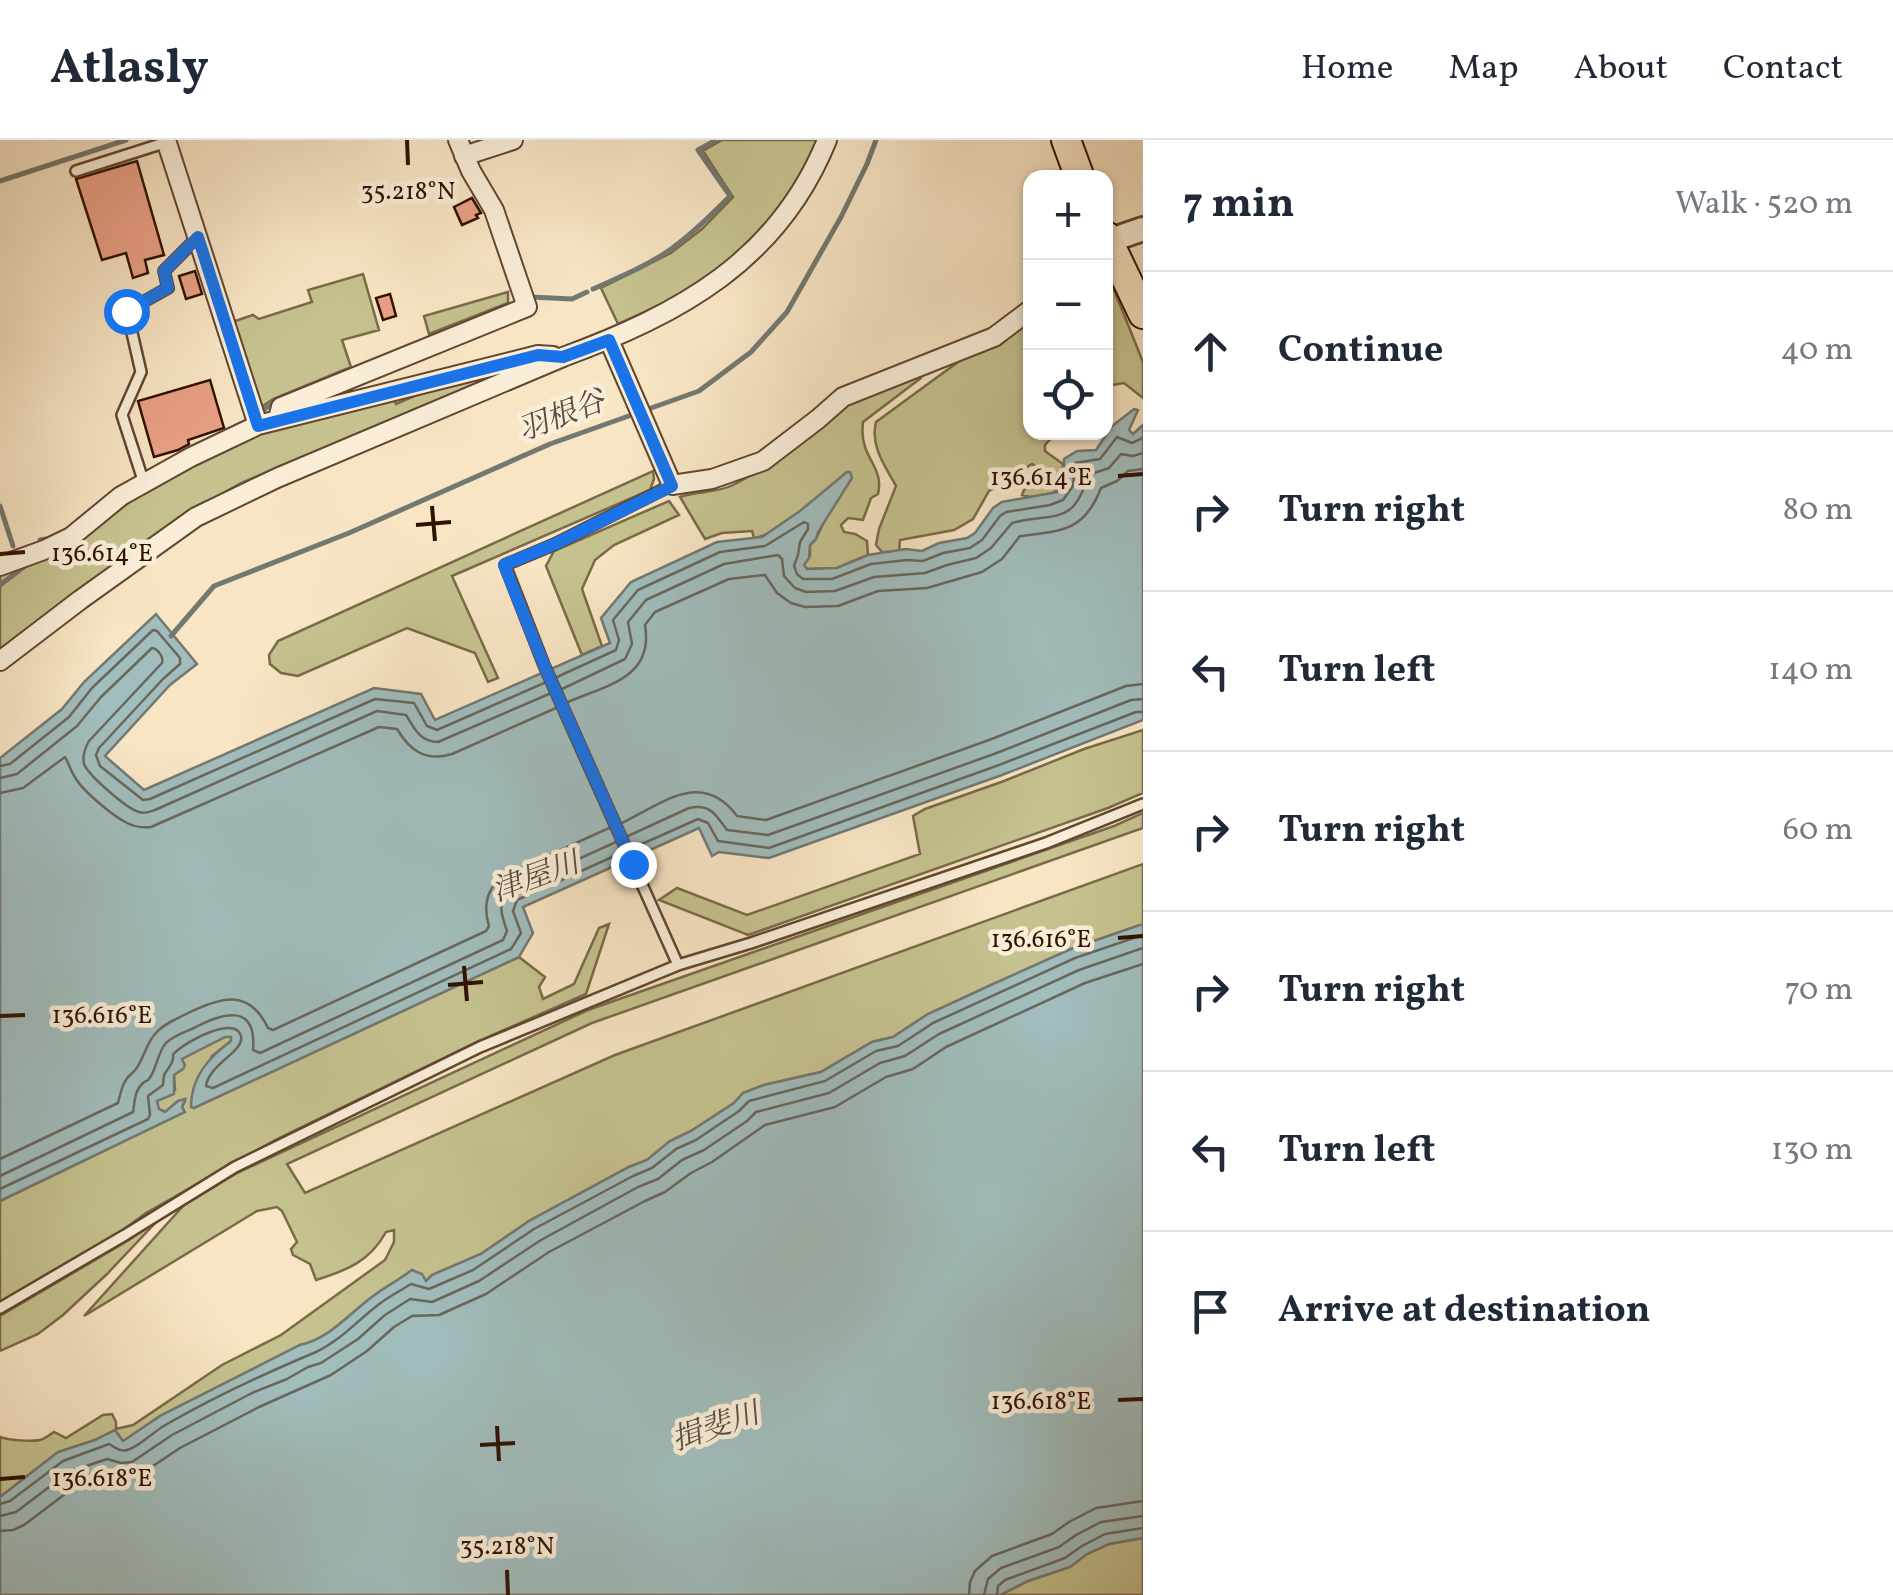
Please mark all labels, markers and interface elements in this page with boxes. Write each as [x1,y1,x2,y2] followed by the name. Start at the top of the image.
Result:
[50,36,209,103] text: Atlasly
[1301,45,1393,93] text: Home
[1448,45,1519,93] text: Map
[1574,45,1668,93] text: About
[1723,45,1843,93] text: Contact
[1023,170,1113,440] map controls
[1023,170,1113,260] button: +
[361,175,455,210] text: 35.218°N
[1183,176,1295,235] text: 7 min
[1675,183,1853,227] text: Walk · 520 m
[1023,260,1113,350] button: −
[104,289,150,335] route start
[1183,324,1238,379] icon: ahead
[1278,325,1443,378] text: Continue
[1781,329,1853,373] text: 40 m
[1023,350,1113,440] button: locate
[512,381,613,453] water label: 羽根谷
[990,461,1092,496] text: 136.614°E
[1183,484,1238,539] icon: right
[1278,485,1465,538] text: Turn right
[1783,489,1853,533] text: 80 m
[51,537,153,572] text: 136.614°E
[1183,644,1238,699] icon: left
[1278,645,1435,698] text: Turn left
[1768,649,1853,693] text: 140 m
[1183,804,1238,859] icon: right
[1278,805,1465,858] text: Turn right
[1783,809,1853,853] text: 60 m
[487,842,588,913] water label: 津屋川
[611,842,657,888] route end
[991,923,1091,958] text: 136.616°E
[1183,964,1238,1019] icon: right
[1278,965,1465,1018] text: Turn right
[1785,969,1853,1013] text: 70 m
[52,999,152,1034] text: 136.616°E
[1183,1124,1238,1179] icon: left
[1278,1125,1435,1178] text: Turn left
[1771,1129,1853,1173] text: 130 m
[1183,1284,1238,1339] icon: arrive
[1278,1285,1651,1338] text: Arrive at destination
[991,1385,1091,1420] text: 136.618°E
[667,1393,768,1463] water label: 揖斐川
[52,1462,152,1497] text: 136.618°E
[460,1530,554,1565] text: 35.218°N

